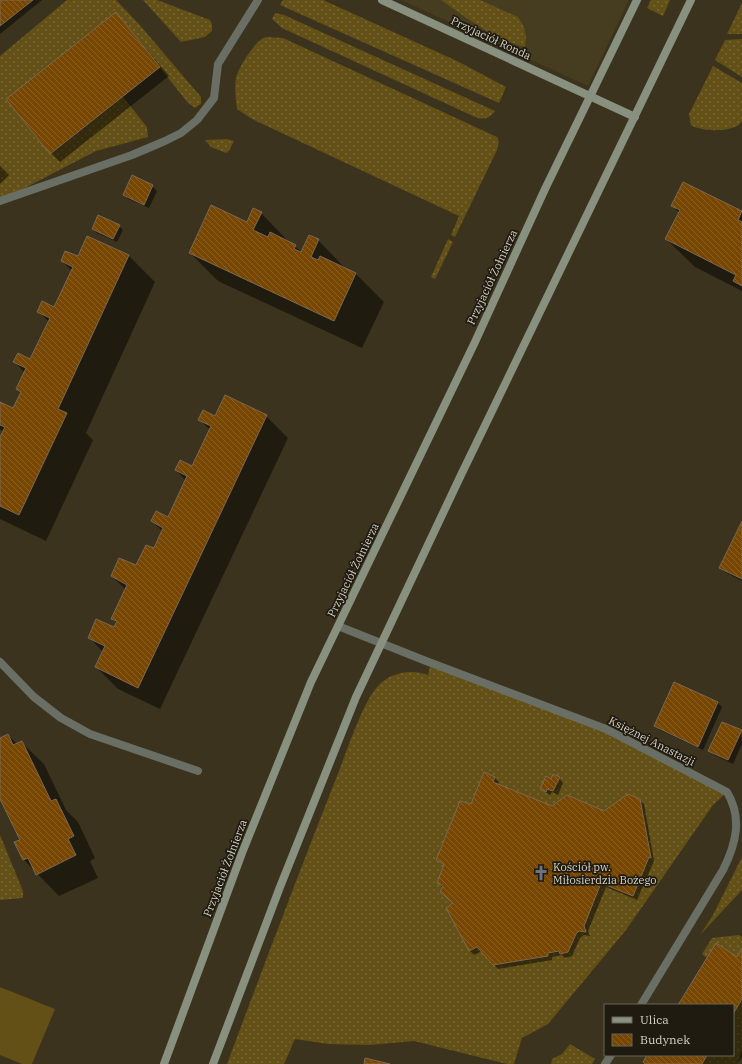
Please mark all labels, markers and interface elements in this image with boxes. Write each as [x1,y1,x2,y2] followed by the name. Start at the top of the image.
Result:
[449,13,533,63] street label: Przyjaciół Ronda
[464,227,520,327] street label: Przyjaciół Żołnierza
[324,521,382,619] street label: Przyjaciół Żołnierza
[606,713,698,769] street label: Księżnej Anastazji
[200,817,250,919] street label: Przyjaciół Żołnierza
[553,860,657,887] place label: Kościół pw. Miłosierdzia Bożego
[532,864,550,882] church icon: Kościół pw. Miłosierdzia Bożego
[604,1004,734,1056] legend
[640,1012,669,1027] text: Ulica
[640,1032,690,1047] text: Budynek

